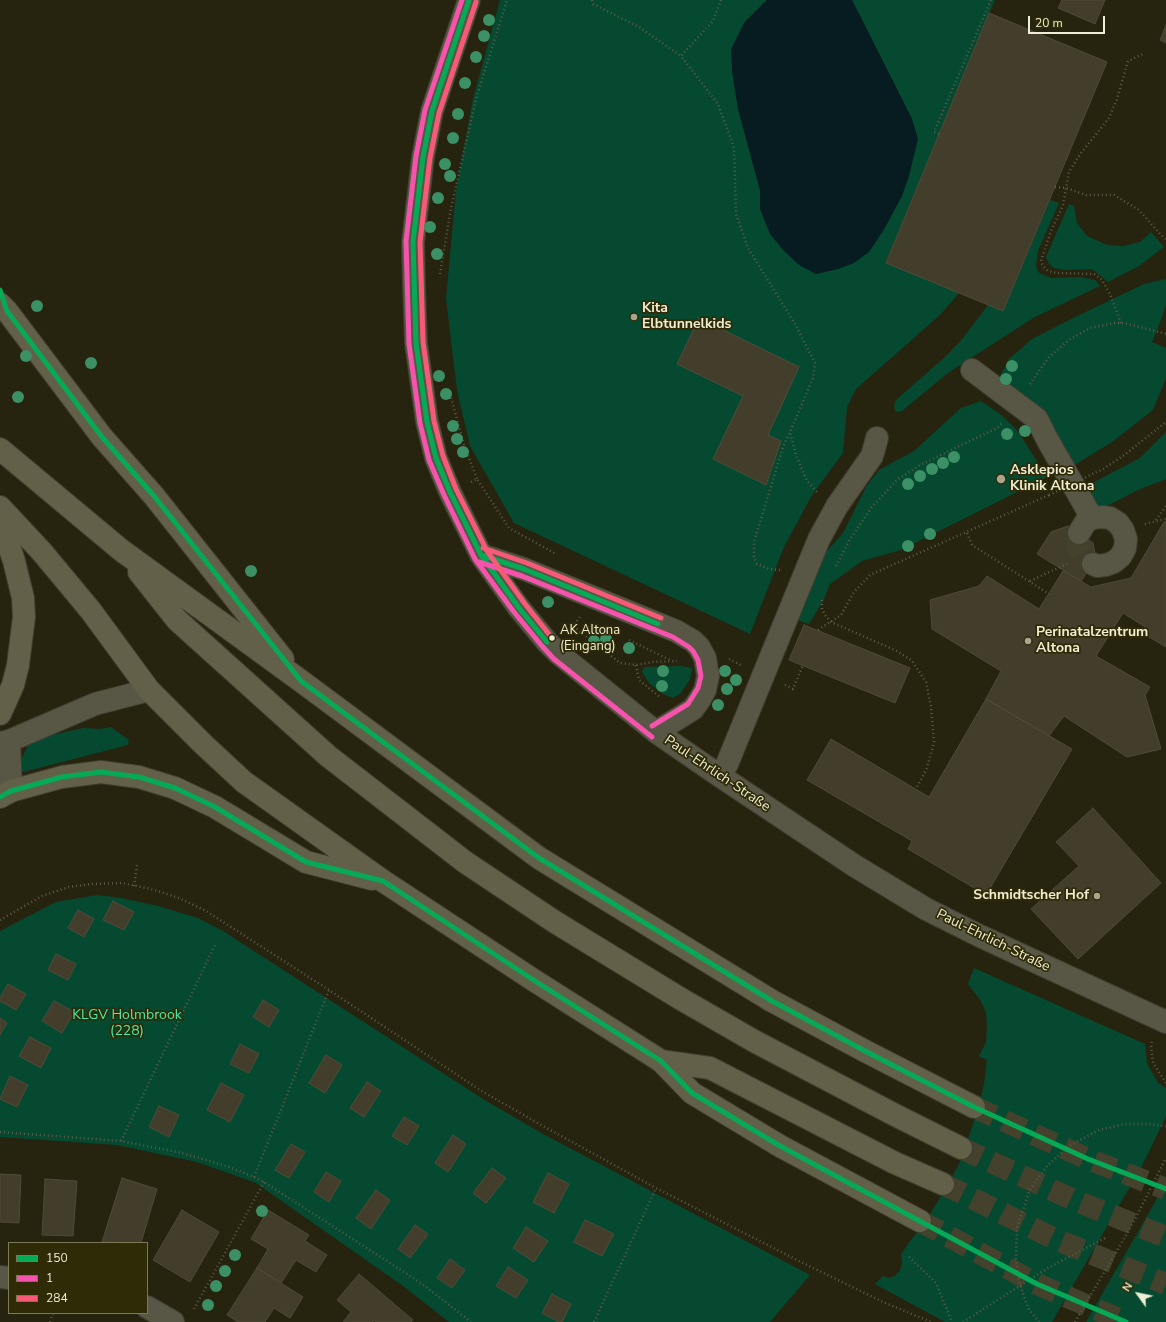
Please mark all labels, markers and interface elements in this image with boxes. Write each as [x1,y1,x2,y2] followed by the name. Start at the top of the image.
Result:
[1030,8,1107,34] scale bar
[1035,15,1063,31] text: 20 m
[642,301,731,334] place label: Kita Elbtunnelkids
[629,312,639,322] marker: Kita Elbtunnelkids
[1010,463,1094,496] place label: Asklepios Klinik Altona
[995,473,1007,485] marker: Asklepios Klinik Altona
[560,623,620,654] place label: AK Altona (Eingang)
[1036,625,1148,658] place label: Perinatalzentrum Altona
[547,633,557,643] marker: AK Altona (Eingang)
[1023,636,1033,646] marker: Perinatalzentrum Altona
[661,732,773,816] street label: Paul-Ehrlich-Straße
[973,888,1089,904] place label: Schmidtscher Hof
[1092,891,1102,901] marker: Schmidtscher Hof
[933,906,1053,976] street label: Paul-Ehrlich-Straße
[72,1008,182,1040] park label: KLGV Holmbrook (228)
[8,1242,148,1314] legend
[46,1250,68,1266] text: 150
[46,1270,53,1286] text: 1
[1118,1274,1158,1314] north arrow
[1119,1280,1136,1295] text: N
[46,1290,68,1306] text: 284

